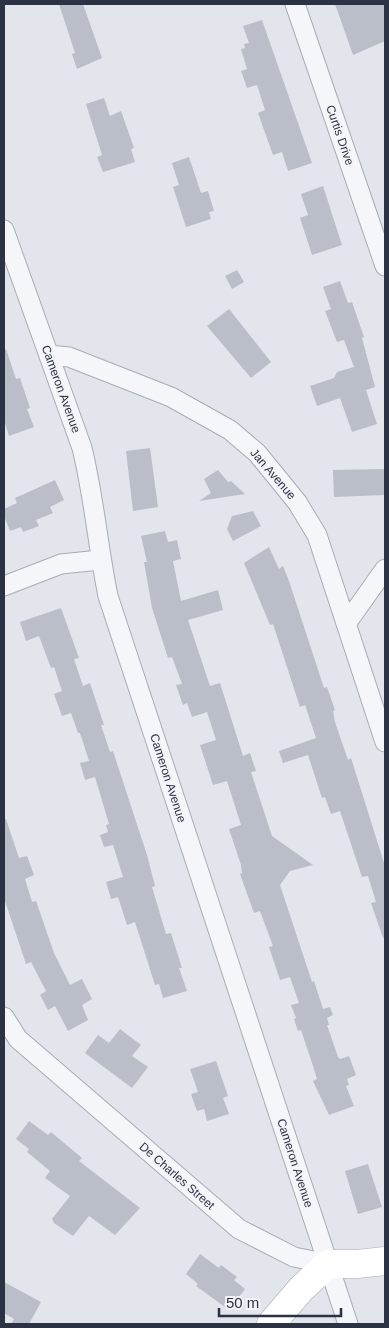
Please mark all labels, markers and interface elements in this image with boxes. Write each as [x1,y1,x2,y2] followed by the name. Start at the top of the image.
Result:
[323,103,357,167] street label: Curtis Drive
[39,343,84,435] street label: Cameron Avenue
[247,446,299,502] street label: Jan Avenue
[147,732,189,824] street label: Cameron Avenue
[274,1117,316,1209] street label: Cameron Avenue
[136,1139,218,1213] street label: De Charles Street
[219,1286,342,1318] scale bar
[226,1294,259,1311] text: 50 m

